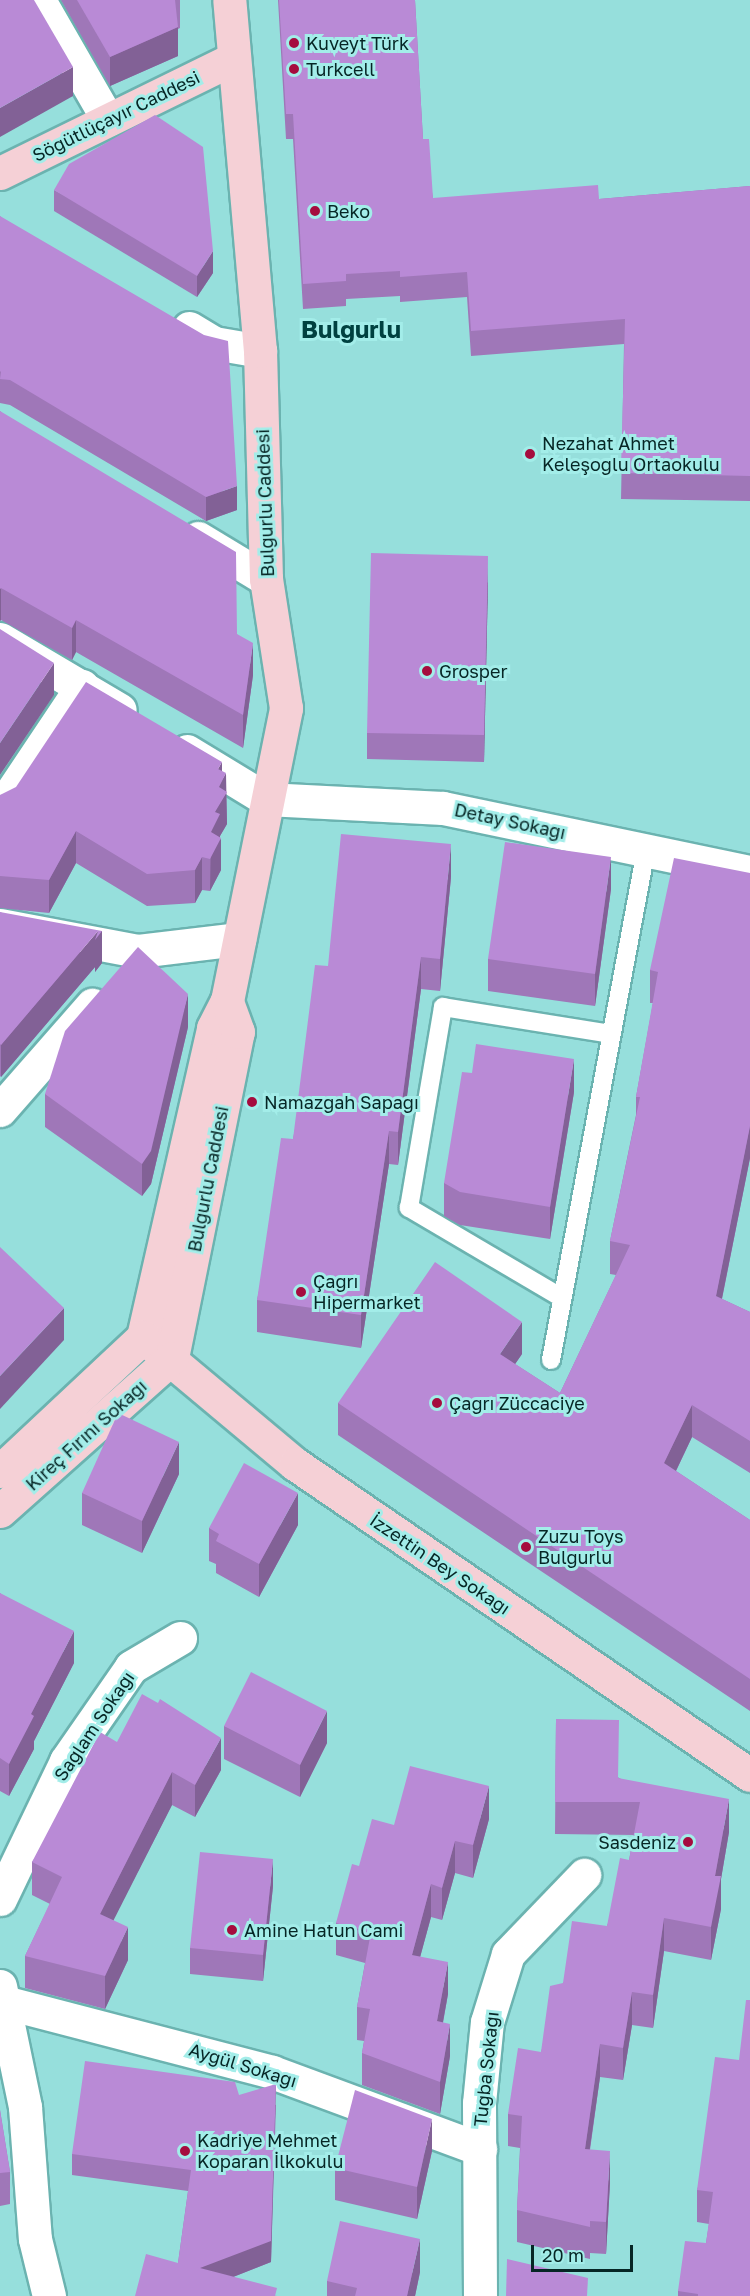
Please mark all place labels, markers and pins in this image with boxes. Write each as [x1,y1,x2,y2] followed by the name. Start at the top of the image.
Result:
[306,32,409,54] place label: Kuveyt Türk
[287,36,301,50] marker: Kuveyt Türk
[306,58,375,80] place label: Turkcell
[287,62,301,76] marker: Turkcell
[327,200,370,222] place label: Beko
[308,204,322,218] marker: Beko
[542,433,720,476] place label: Nezahat Ahmet Keleşoğlu Ortaokulu
[523,447,537,461] marker: Nezahat Ahmet Keleşoğlu Ortaokulu
[439,660,507,682] place label: Grosper
[420,664,434,678] marker: Grosper
[264,1091,419,1113] place label: Namazgah Sapağı
[245,1095,259,1109] marker: Namazgah Sapağı
[313,1271,421,1314] place label: Çağrı Hipermarket
[294,1285,308,1299] marker: Çağrı Hipermarket
[449,1392,585,1414] place label: Çağrı Züccaciye
[430,1396,444,1410] marker: Çağrı Züccaciye
[538,1526,623,1568] place label: Zuzu Toys Bulgurlu
[519,1540,533,1554] marker: Zuzu Toys Bulgurlu
[598,1831,676,1853] place label: Sasdeniz
[681,1835,695,1849] marker: Sasdeniz
[244,1919,403,1941] place label: Amine Hatun Cami
[225,1923,239,1937] marker: Amine Hatun Cami
[197,2130,343,2172] place label: Kadriye Mehmet Koparan İlkokulu
[178,2144,192,2158] marker: Kadriye Mehmet Koparan İlkokulu

